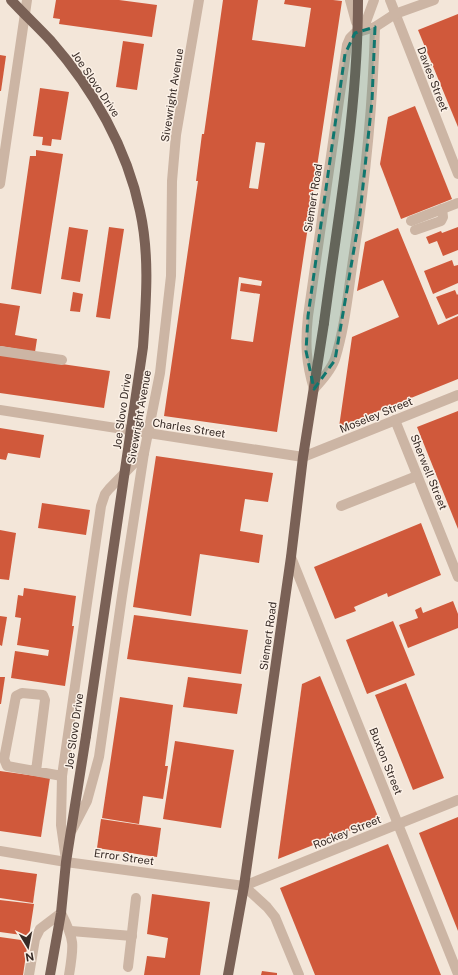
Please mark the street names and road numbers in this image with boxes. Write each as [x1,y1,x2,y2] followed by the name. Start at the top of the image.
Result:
[415,45,451,113] street label: Davies Street
[159,47,185,143] street label: Sivewright Avenue
[70,49,122,119] street label: Joe Slovo Drive
[302,163,324,233] street label: Siemert Road
[125,369,153,465] street label: Sivewright Avenue
[111,372,133,450] street label: Joe Slovo Drive
[338,395,414,435] street label: Moseley Street
[152,416,226,440] street label: Charles Street
[408,432,450,512] street label: Sherwell Street
[257,601,279,671] street label: Siemert Road
[63,692,85,770] street label: Joe Slovo Drive
[367,726,405,796] street label: Buxton Street
[311,813,383,851] street label: Rockey Street
[93,847,155,867] street label: Error Street

